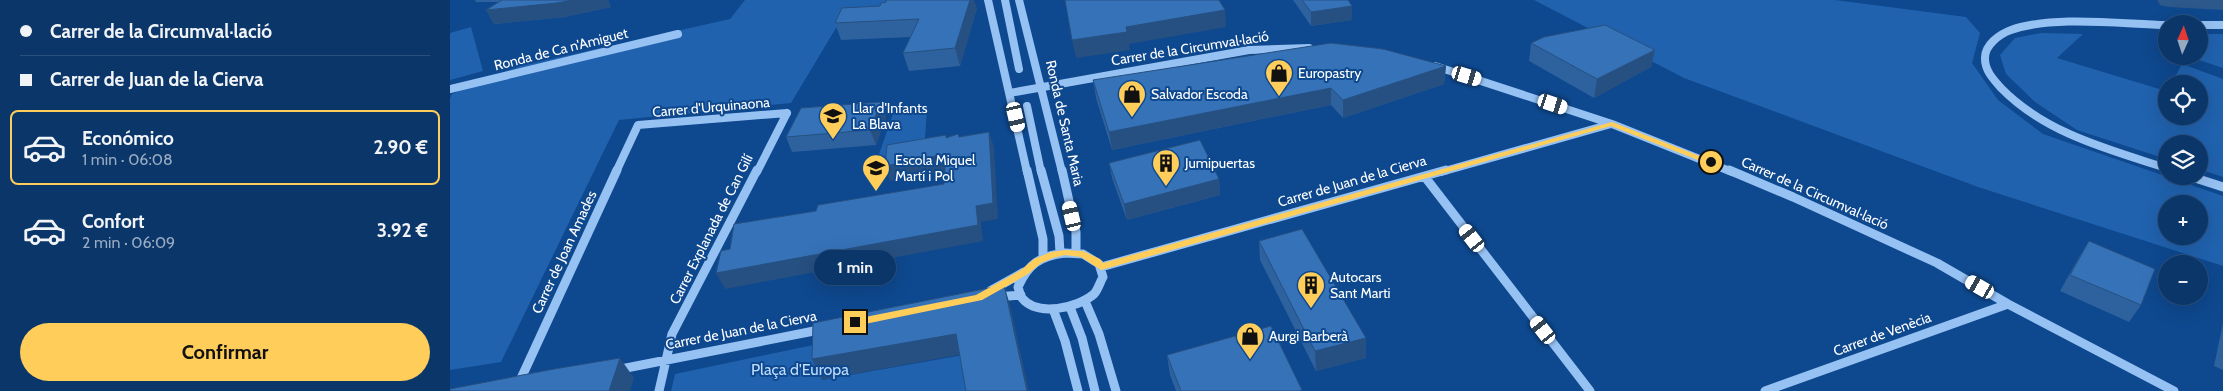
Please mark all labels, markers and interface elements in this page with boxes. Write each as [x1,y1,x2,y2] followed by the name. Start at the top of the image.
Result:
[2158,15,2208,65] north arrow
[2158,15,2208,305] map controls
[50,20,272,43] text: Carrer de la Circumval·lació
[492,24,630,74] street label: Ronda de Ca n'Amiguet
[1110,27,1270,69] street label: Carrer de la Circumval·lació
[1042,58,1088,188] street label: Ronda de Santa Maria
[1264,58,1294,97] shop icon: Europastry
[1298,64,1361,82] place label: Europastry
[1450,64,1483,88] car
[50,68,264,91] text: Carrer de Juan de la Cierva
[2158,75,2208,125] button: locate
[1117,79,1147,118] shop icon: Salvador Escoda
[1151,85,1248,103] place label: Salvador Escoda
[1536,92,1569,116] car
[651,93,771,121] street label: Carrer d'Urquinaona
[852,99,928,133] place label: Llar d'Infants La Blava
[818,101,848,140] school or university icon: Llar d'Infants La Blava
[1005,101,1026,133] car
[22,125,67,170] icon: car
[82,127,174,150] text: Económico
[2158,135,2208,185] button: layers
[373,136,428,159] text: 2.90 €
[1151,148,1181,187] building icon: Jumipuertas
[82,150,173,169] text: 1 min · 06:08
[665,151,757,307] street label: Carrer Explanada de Can Gilí
[895,151,976,185] place label: Escola Miquel Martí i Pol
[1276,151,1429,211] street label: Carrer de Juan de la Cierva
[1700,151,1722,173] route start
[1739,152,1892,234] street label: Carrer de la Circumval·lació
[861,153,891,192] school or university icon: Escola Miquel Martí i Pol
[1184,154,1255,172] place label: Jumipuertas
[528,187,601,317] street label: Carrer de Joan Amades
[2158,195,2208,245] button: +
[1061,200,1082,232] car
[22,208,67,253] icon: car
[82,210,145,233] text: Confort
[377,219,428,242] text: 3.92 €
[1456,222,1487,254] car
[82,233,175,252] text: 2 min · 06:09
[814,250,896,284] callout: 1 min
[2158,255,2208,305] button: −
[837,258,873,277] text: 1 min
[1330,268,1391,302] place label: Autocars Sant Marti
[1296,270,1326,309] building icon: Autocars Sant Marti
[1963,273,1996,301] car
[664,306,818,353] street label: Carrer de Juan de la Cierva
[1831,308,1934,360] street label: Carrer de Venècia
[844,311,866,333] route end
[1527,314,1558,346] car
[1235,321,1265,360] shop icon: Aurgi Barberà
[20,323,430,381] button: Confirmar
[1269,327,1348,345] place label: Aurgi Barberà
[751,360,849,379] park label: Plaça d'Europa

